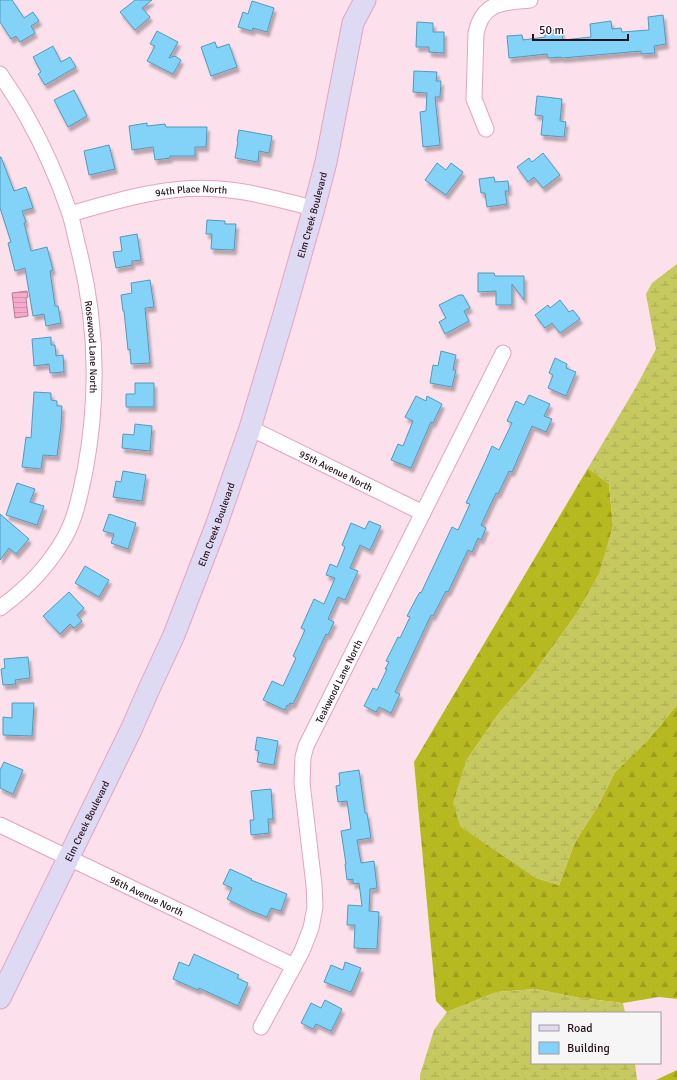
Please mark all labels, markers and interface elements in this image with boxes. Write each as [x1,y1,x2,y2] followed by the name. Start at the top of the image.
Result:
[533,16,628,42] scale bar
[539,23,564,38] text: 50 m
[295,171,330,260] street label: Elm Creek Boulevard
[154,183,228,199] street label: 94th Place North
[82,300,99,393] street label: Rosewood Lane North
[297,448,374,494] street label: 95th Avenue North
[196,481,238,568] street label: Elm Creek Boulevard
[313,638,365,726] street label: Teakwood Lane North
[63,779,112,864] street label: Elm Creek Boulevard
[108,874,185,919] street label: 96th Avenue North
[531,1012,661,1064] legend
[567,1021,593,1036] text: Road
[567,1041,610,1056] text: Building

